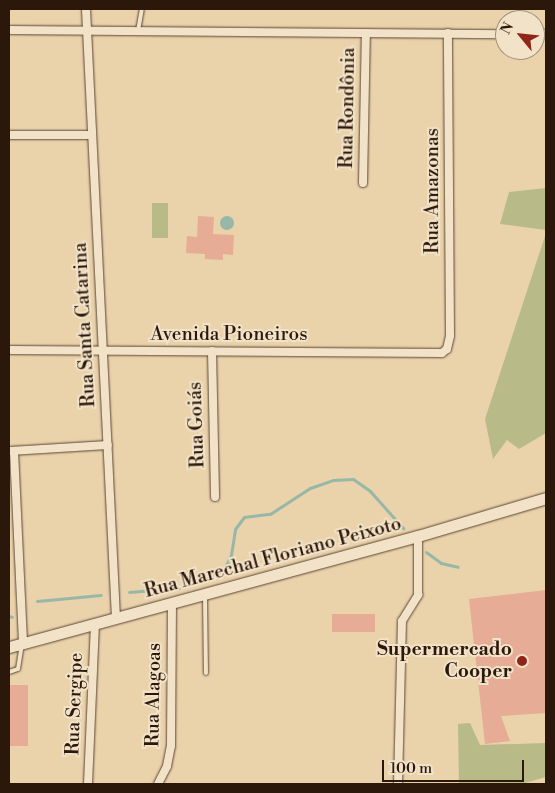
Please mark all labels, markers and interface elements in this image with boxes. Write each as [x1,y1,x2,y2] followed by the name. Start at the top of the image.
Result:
[495,10,545,60] north arrow
[497,19,518,38] text: N
[336,47,360,169] street label: Rua Rondônia
[422,128,444,254] street label: Rua Amazonas
[69,242,101,408] street label: Rua Santa Catarina
[151,324,307,346] street label: Avenida Pioneiros
[184,381,210,469] street label: Rua Goiás
[142,513,404,603] street label: Rua Marechal Floriano Peixoto
[377,639,512,683] place label: Supermercado Cooper
[142,643,166,747] street label: Rua Alagoas
[62,652,88,756] street label: Rua Sergipe
[516,655,528,667] marker: Supermercado Cooper
[385,750,528,782] scale bar
[390,759,432,778] text: 100 m

